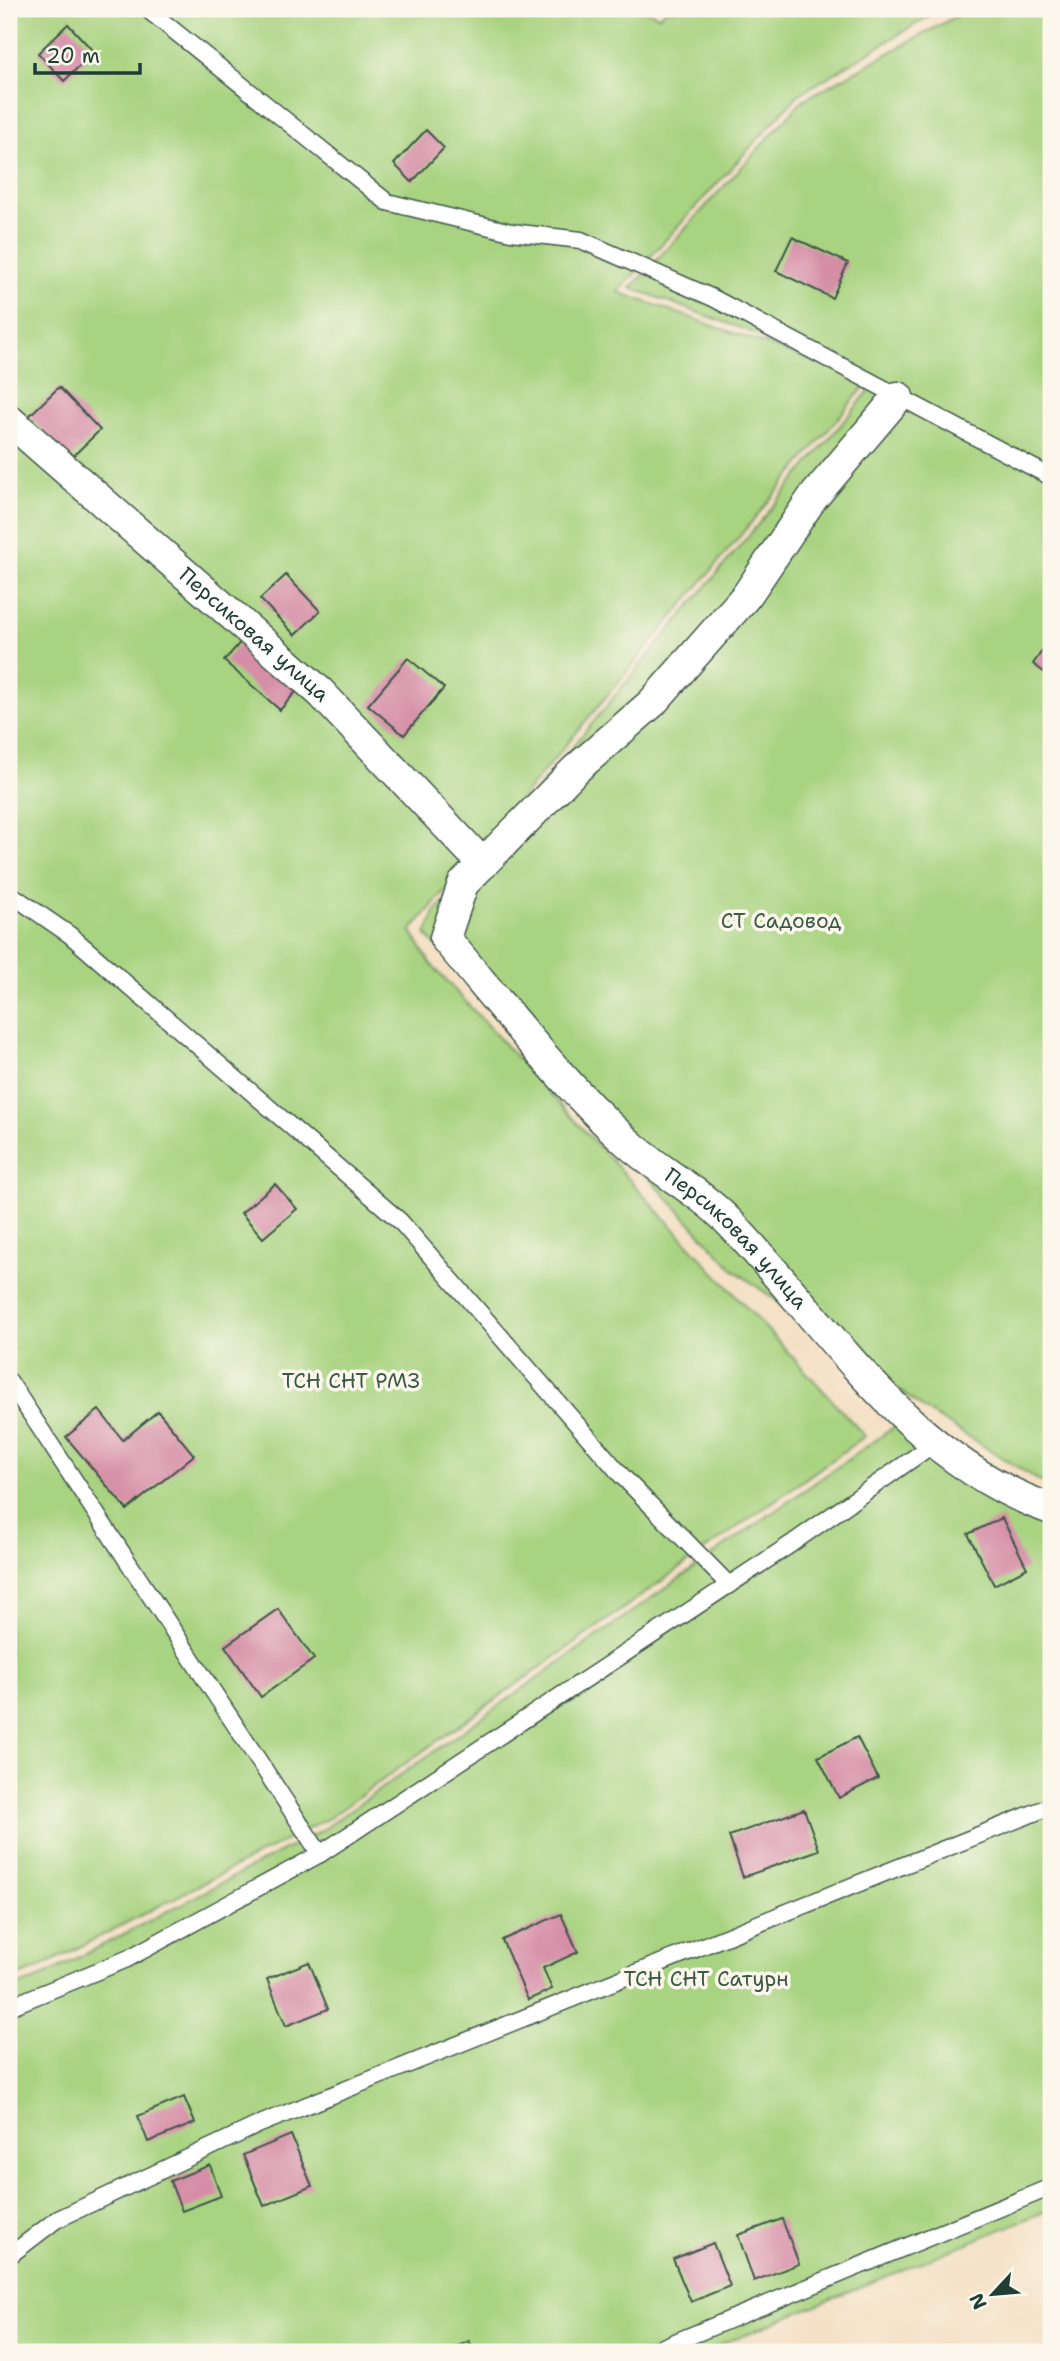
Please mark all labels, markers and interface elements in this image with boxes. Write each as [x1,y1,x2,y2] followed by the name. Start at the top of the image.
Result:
[35,32,140,76] scale bar
[46,42,100,70] text: 20 m
[173,561,336,708] street label: Персиковая улица
[721,907,841,935] park label: СТ Садовод
[659,1162,814,1315] street label: Персиковая улица
[282,1367,420,1395] park label: ТСН СНТ РМЗ
[623,1965,789,1993] park label: ТСН СНТ Сатурн
[958,2260,1028,2330] north arrow
[964,2289,993,2313] text: N

